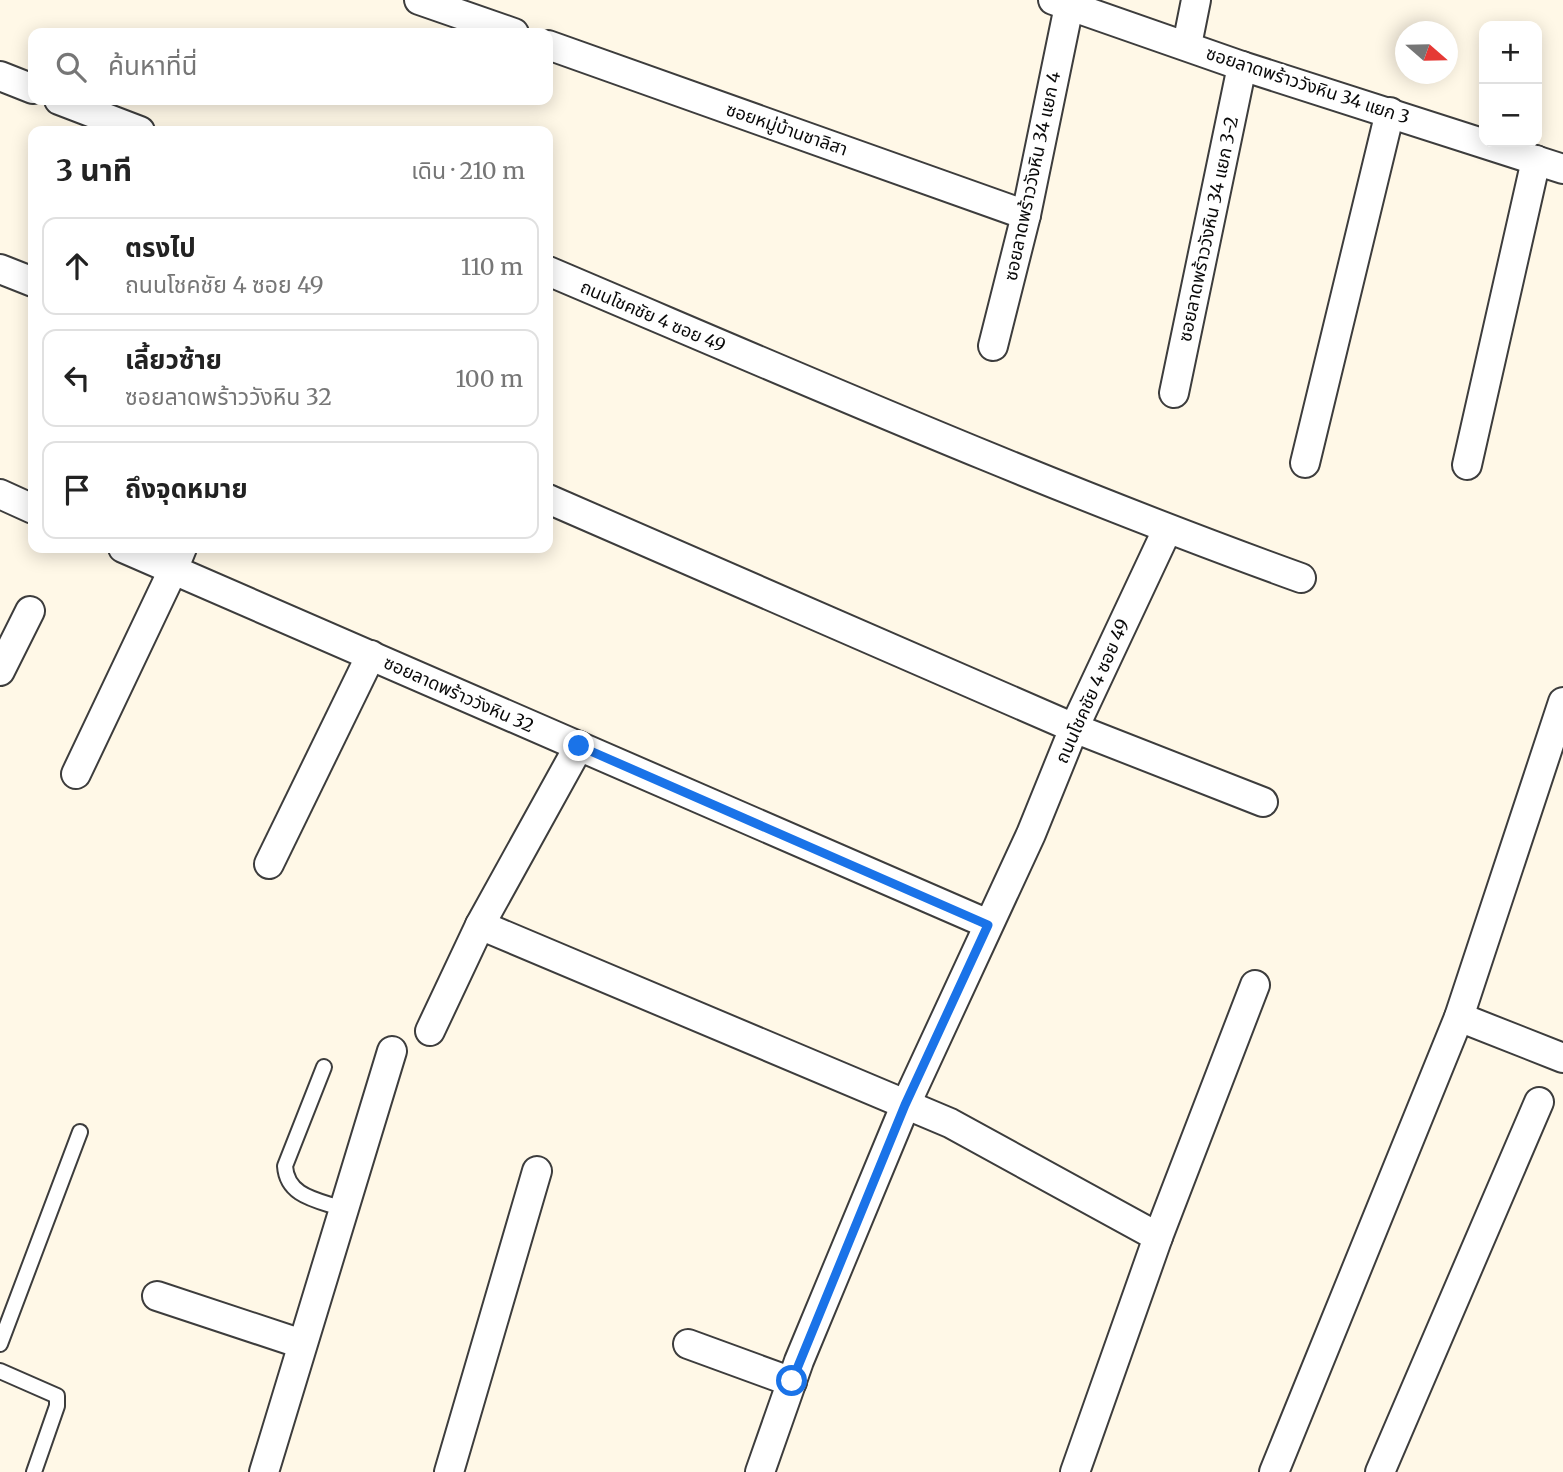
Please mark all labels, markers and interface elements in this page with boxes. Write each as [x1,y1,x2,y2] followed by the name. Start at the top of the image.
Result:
[1395,21,1458,84] north arrow
[1479,21,1542,147] map controls
[1479,21,1542,84] button: +
[28,28,553,105] search box
[1203,41,1413,129] street label: ซอยลาดพร้าววังหิน 34 แยก 3
[52,48,90,86] icon: search
[108,49,198,82] text: ค้นหาที่นี่
[999,69,1065,283] street label: ซอยลาดพร้าววังหิน 34 แยก 4
[1479,84,1542,147] button: −
[723,97,851,161] street label: ซอยหมู่บ้านชาลิสา
[1173,114,1243,344] street label: ซอยลาดพร้าววังหิน 34 แยก 3-2
[56,151,132,189] text: 3 นาที
[411,156,525,185] text: เดิน · 210 m
[125,231,196,264] text: ตรงไป
[58,247,96,285] icon: ahead
[461,252,523,281] text: 110 m
[125,270,324,299] text: ถนนโชคชัย 4 ซอย 49
[577,275,729,357] street label: ถนนโชคชัย 4 ซอย 49
[125,343,222,376] text: เลี้ยวซ้าย
[58,359,96,397] icon: left
[455,364,523,393] text: 100 m
[125,382,332,411] text: ซอยลาดพร้าววังหิน 32
[58,471,96,509] icon: arrive
[125,472,248,505] text: ถึงจุดหมาย
[1050,615,1134,767] street label: ถนนโชคชัย 4 ซอย 49
[380,651,538,737] street label: ซอยลาดพร้าววังหิน 32
[563,730,594,761] route end
[776,1365,807,1396] route start

